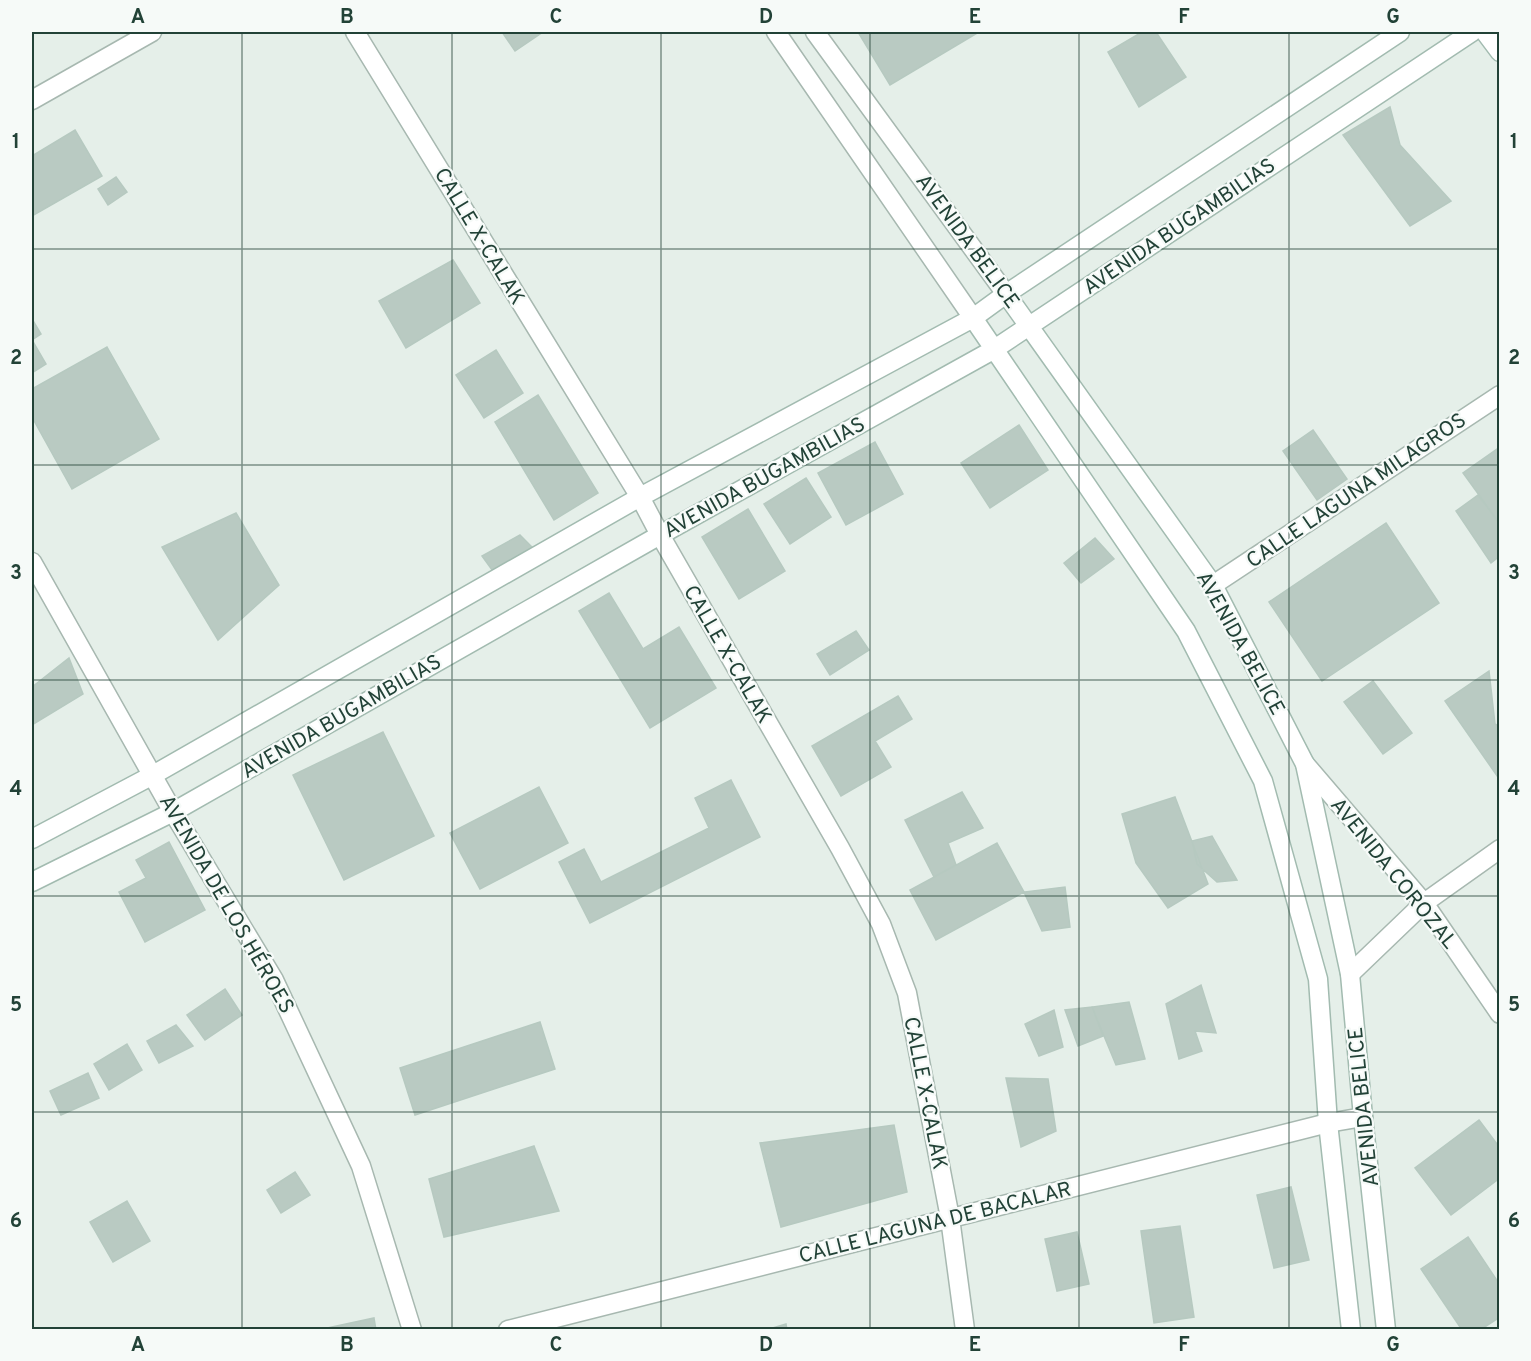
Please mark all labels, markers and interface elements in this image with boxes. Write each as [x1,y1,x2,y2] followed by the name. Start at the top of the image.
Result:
[131,5,145,31] text: A
[340,5,354,31] text: B
[550,5,562,31] text: C
[759,5,773,31] text: D
[969,5,981,31] text: E
[1178,5,1190,31] text: F
[1386,5,1400,31] text: G
[12,130,20,156] text: 1
[1510,130,1518,156] text: 1
[1078,153,1281,302] street label: AVENIDA BUGAMBILIAS
[427,163,530,310] street label: CALLE X-CALAK
[909,169,1025,315] street label: AVENIDA BELICE
[10,346,22,372] text: 2
[1508,346,1520,372] text: 2
[1242,407,1472,575] street label: CALLE LAGUNA MILAGROS
[659,412,870,545] street label: AVENIDA BUGAMBILIAS
[10,561,22,587] text: 3
[1508,561,1520,587] text: 3
[1189,567,1290,720] street label: AVENIDA BELICE
[676,581,777,729] street label: CALLE X-CALAK
[237,649,447,786] street label: AVENIDA BUGAMBILIAS
[10,777,22,803] text: 4
[1508,777,1520,803] text: 4
[152,790,300,1019] street label: AVENIDA DE LOS HÉROES
[1324,793,1462,955] street label: AVENIDA COROZAL
[10,993,22,1019] text: 5
[1508,993,1520,1019] text: 5
[896,1015,953,1172] street label: CALLE X-CALAK
[1343,1026,1386,1188] street label: AVENIDA BELICE
[796,1176,1075,1270] street label: CALLE LAGUNA DE BACALAR
[10,1209,22,1235] text: 6
[1508,1209,1520,1235] text: 6
[131,1333,145,1359] text: A
[340,1333,354,1359] text: B
[550,1333,562,1359] text: C
[759,1333,773,1359] text: D
[969,1333,981,1359] text: E
[1178,1333,1190,1359] text: F
[1386,1333,1400,1359] text: G

